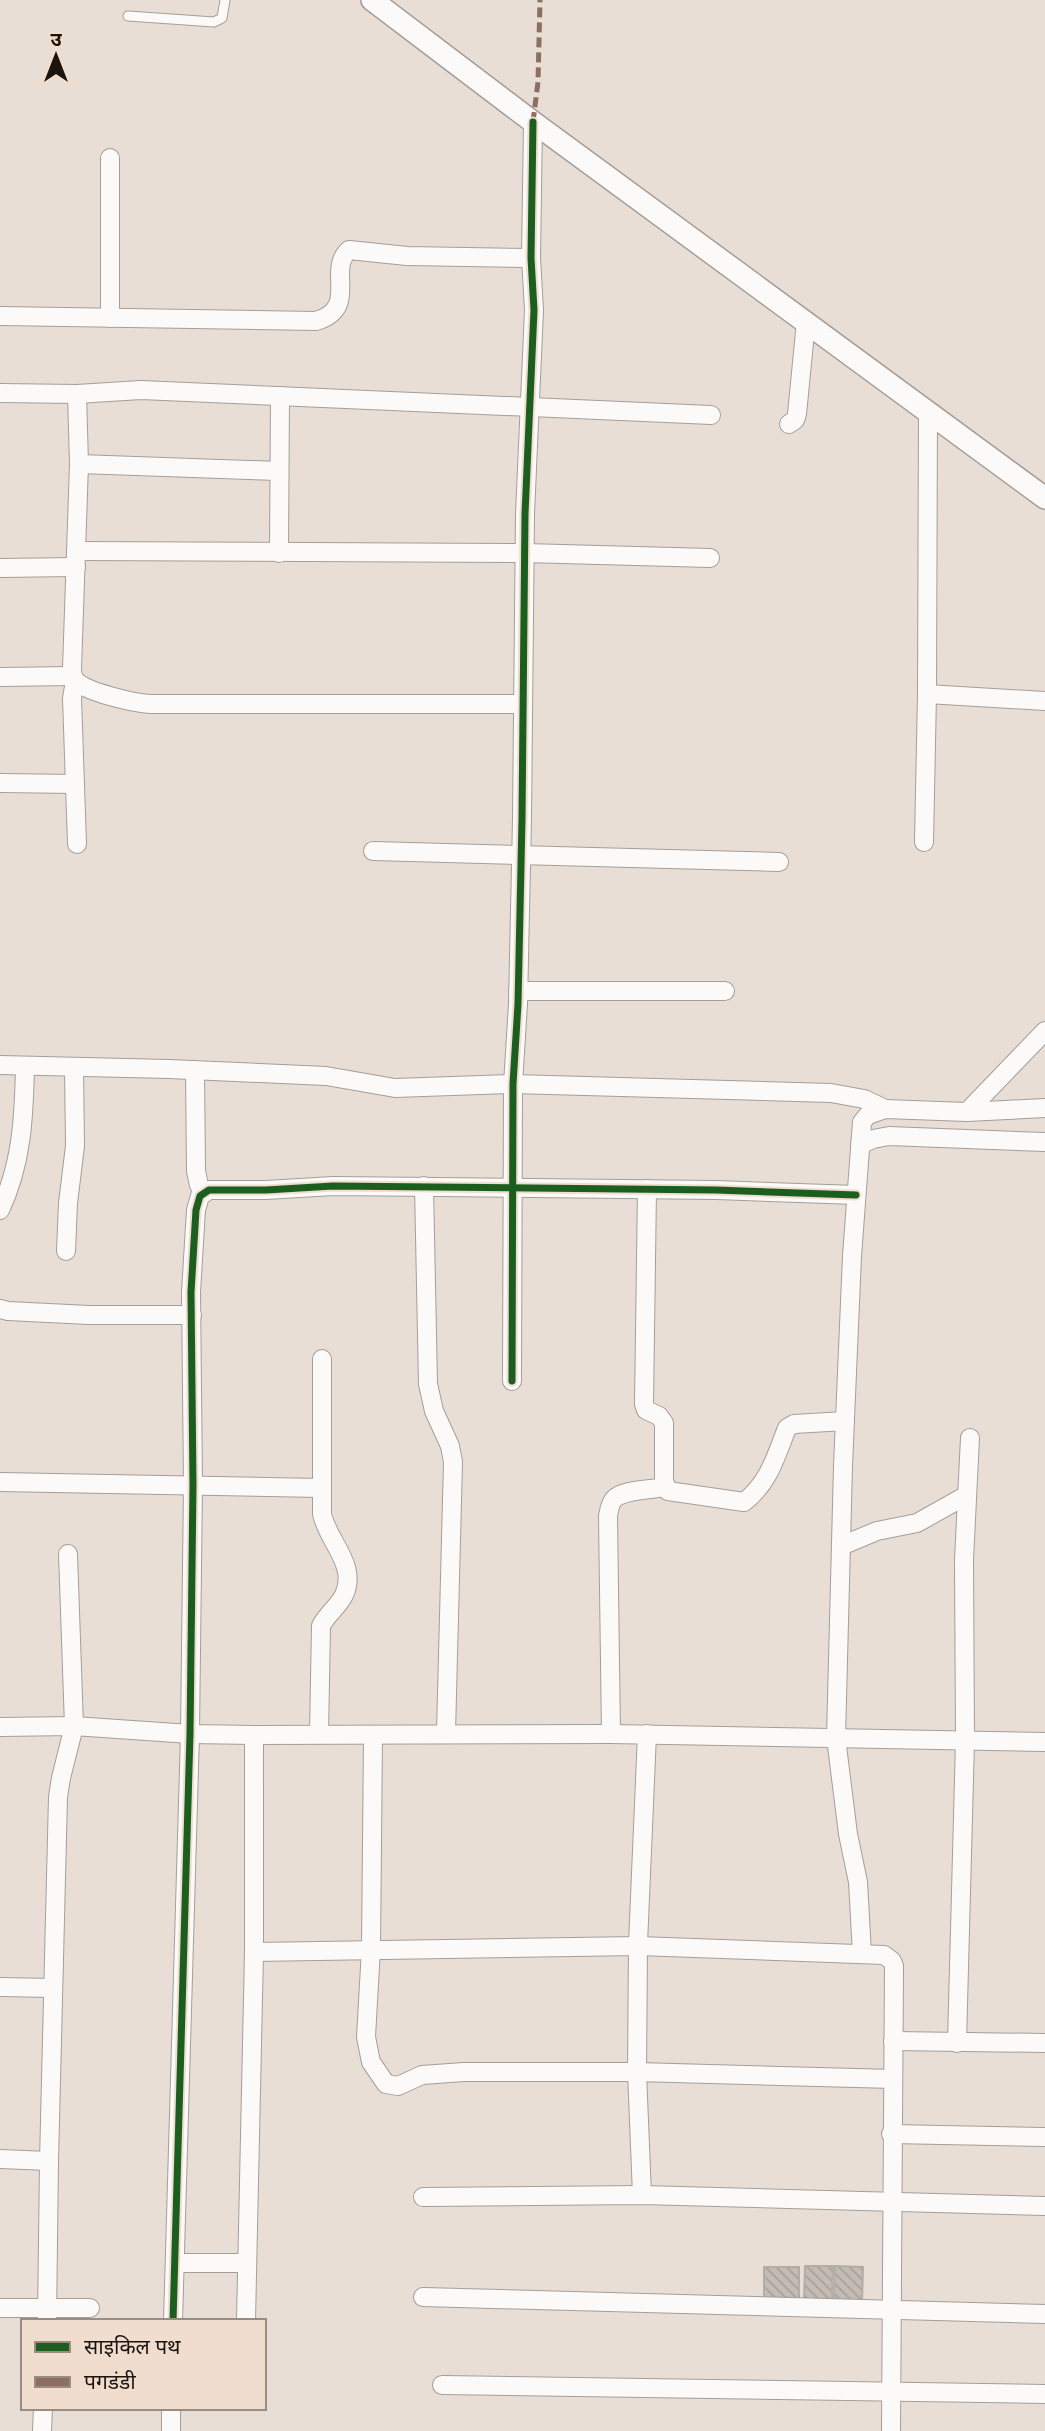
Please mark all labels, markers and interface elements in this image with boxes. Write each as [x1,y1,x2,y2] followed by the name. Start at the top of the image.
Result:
[21,21,91,91] north arrow
[50,27,62,53] text: उ
[21,2319,266,2410] legend
[84,2333,181,2361] text: साइकिल पथ
[84,2368,136,2396] text: पगडंडी

